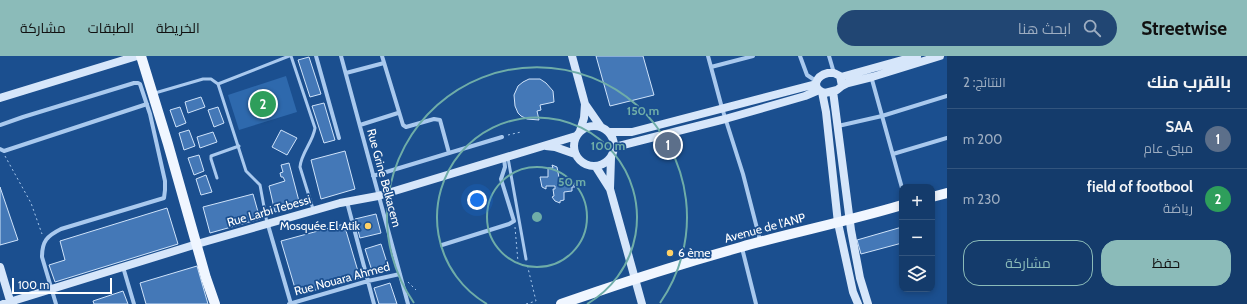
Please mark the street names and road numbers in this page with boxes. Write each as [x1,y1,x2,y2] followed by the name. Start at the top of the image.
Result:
[364,127,405,229] street label: Rue Grine Belkacem
[225,191,313,230] street label: Rue Larbi Tebessi
[723,209,807,246] street label: Avenue de l'ANP
[292,259,391,299] street label: Rue Nouara Ahmed

